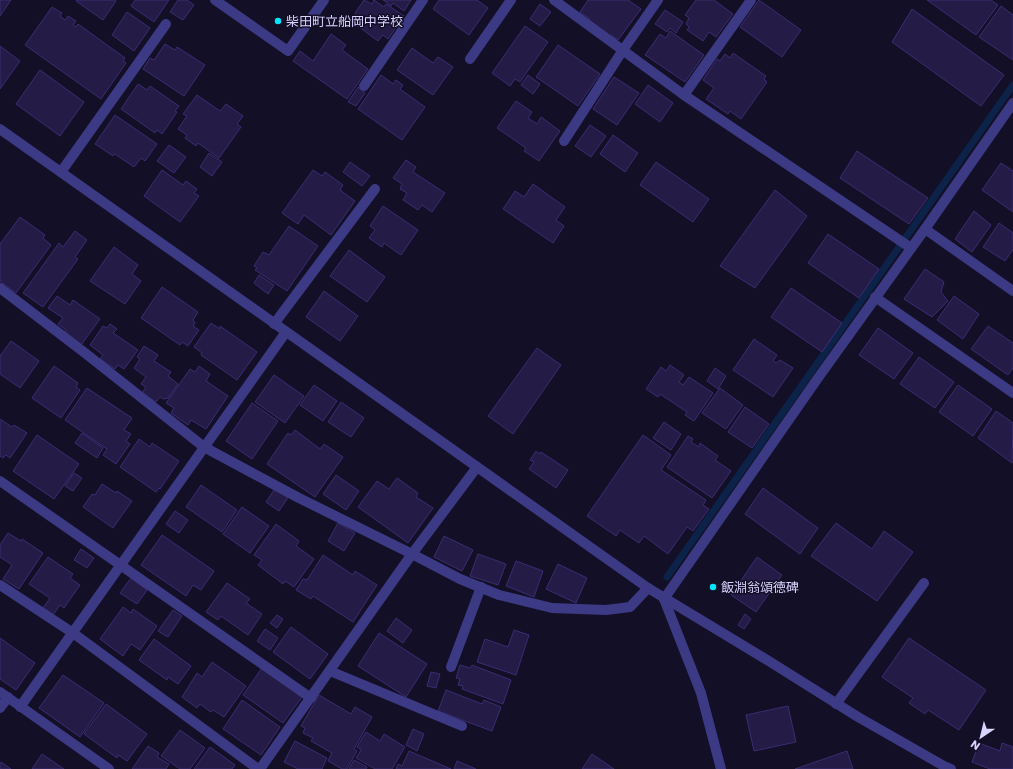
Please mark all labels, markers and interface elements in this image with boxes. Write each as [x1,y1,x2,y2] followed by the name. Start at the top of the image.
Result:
[286,12,403,31] place label: 柴田町立船岡中学校
[273,16,283,26] marker: 柴田町立船岡中学校
[721,578,799,597] place label: 飯淵翁頌徳碑
[708,582,718,592] marker: 飯淵翁頌徳碑
[961,717,1001,757] north arrow
[967,736,983,754] text: N

